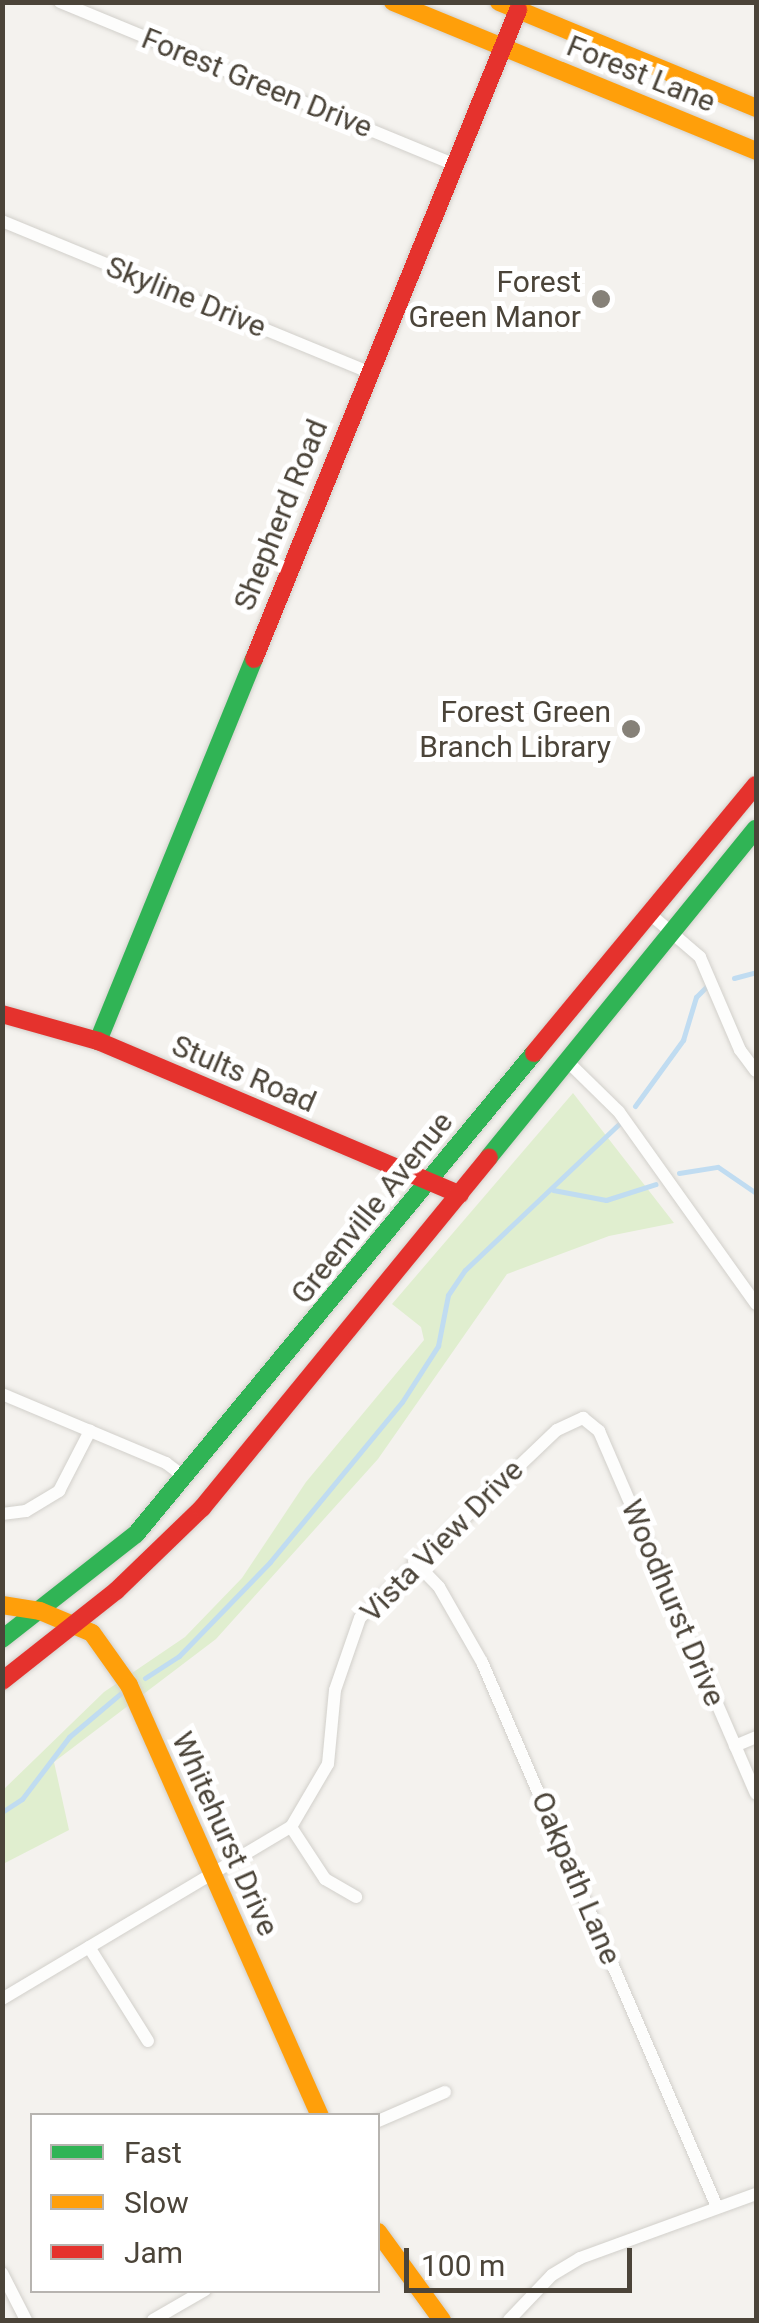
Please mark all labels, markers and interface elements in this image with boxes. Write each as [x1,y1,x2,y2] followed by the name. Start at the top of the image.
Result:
[136,20,378,146] street label: Forest Green Drive
[562,28,720,120] street label: Forest Lane
[101,249,271,345] street label: Skyline Drive
[408,264,581,334] place label: Forest Green Manor
[590,288,612,310] marker: Forest Green Manor
[226,414,336,616] street label: Shepherd Road
[419,694,611,764] place label: Forest Green Branch Library
[620,718,642,740] marker: Forest Green Branch Library
[167,1028,321,1120] street label: Stults Road
[284,1105,460,1311] street label: Greenville Avenue
[353,1452,531,1630] street label: Vista View Drive
[613,1494,733,1712] street label: Woodhurst Drive
[164,1726,286,1942] street label: Whitehurst Drive
[523,1786,629,1970] street label: Oakpath Lane
[30,2113,380,2293] legend
[124,2135,182,2170] text: Fast
[124,2185,189,2220] text: Slow
[409,2228,636,2290] scale bar
[124,2235,183,2270] text: Jam
[421,2248,505,2283] text: 100 m

